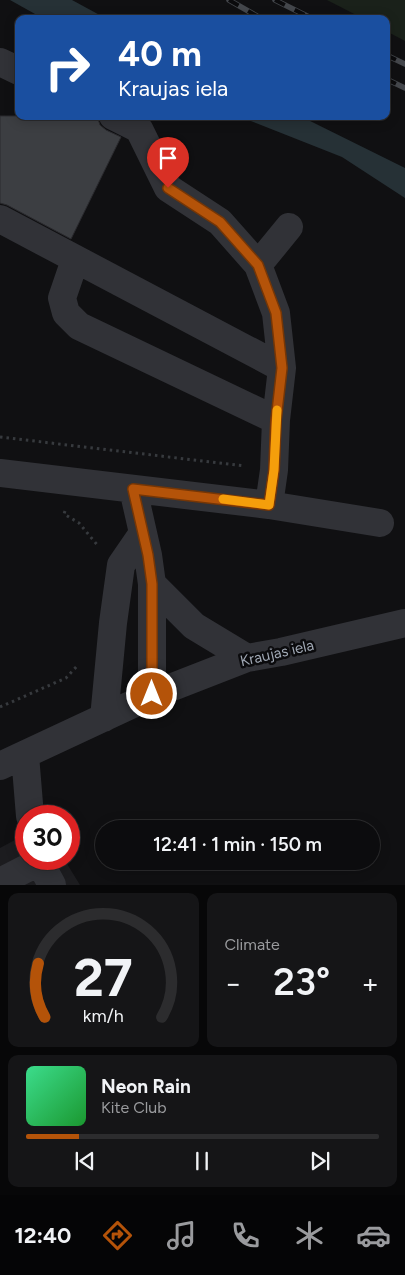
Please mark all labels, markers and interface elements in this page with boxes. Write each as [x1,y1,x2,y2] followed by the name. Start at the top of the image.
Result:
[118,33,202,75] text: 40 m
[35,35,100,100] icon: right
[118,75,228,102] text: Kraujas iela
[147,137,189,188] pin
[154,144,182,172] icon: arrive
[238,636,316,670] street label: Kraujas iela
[125,667,177,719] position arrow
[15,805,80,870] speed limit sign: 30
[153,833,322,856] text: 12:41 · 1 min · 150 m
[225,935,280,954] text: Climate
[74,947,133,1009] text: 27
[273,959,330,1005] text: 23°
[225,966,242,1000] text: −
[362,966,379,1000] text: +
[83,1005,124,1026] text: km/h
[101,1075,191,1098] text: Neon Rain
[101,1098,167,1117] text: Kite Club
[71,1147,99,1175] icon: previous
[188,1147,216,1175] icon: pause
[306,1147,334,1175] icon: next
[100,1218,135,1253] icon: directions
[164,1218,199,1253] icon: music
[228,1218,263,1253] icon: phone
[292,1218,327,1253] icon: climate
[356,1218,391,1253] icon: car
[14,1222,71,1249] text: 12:40

